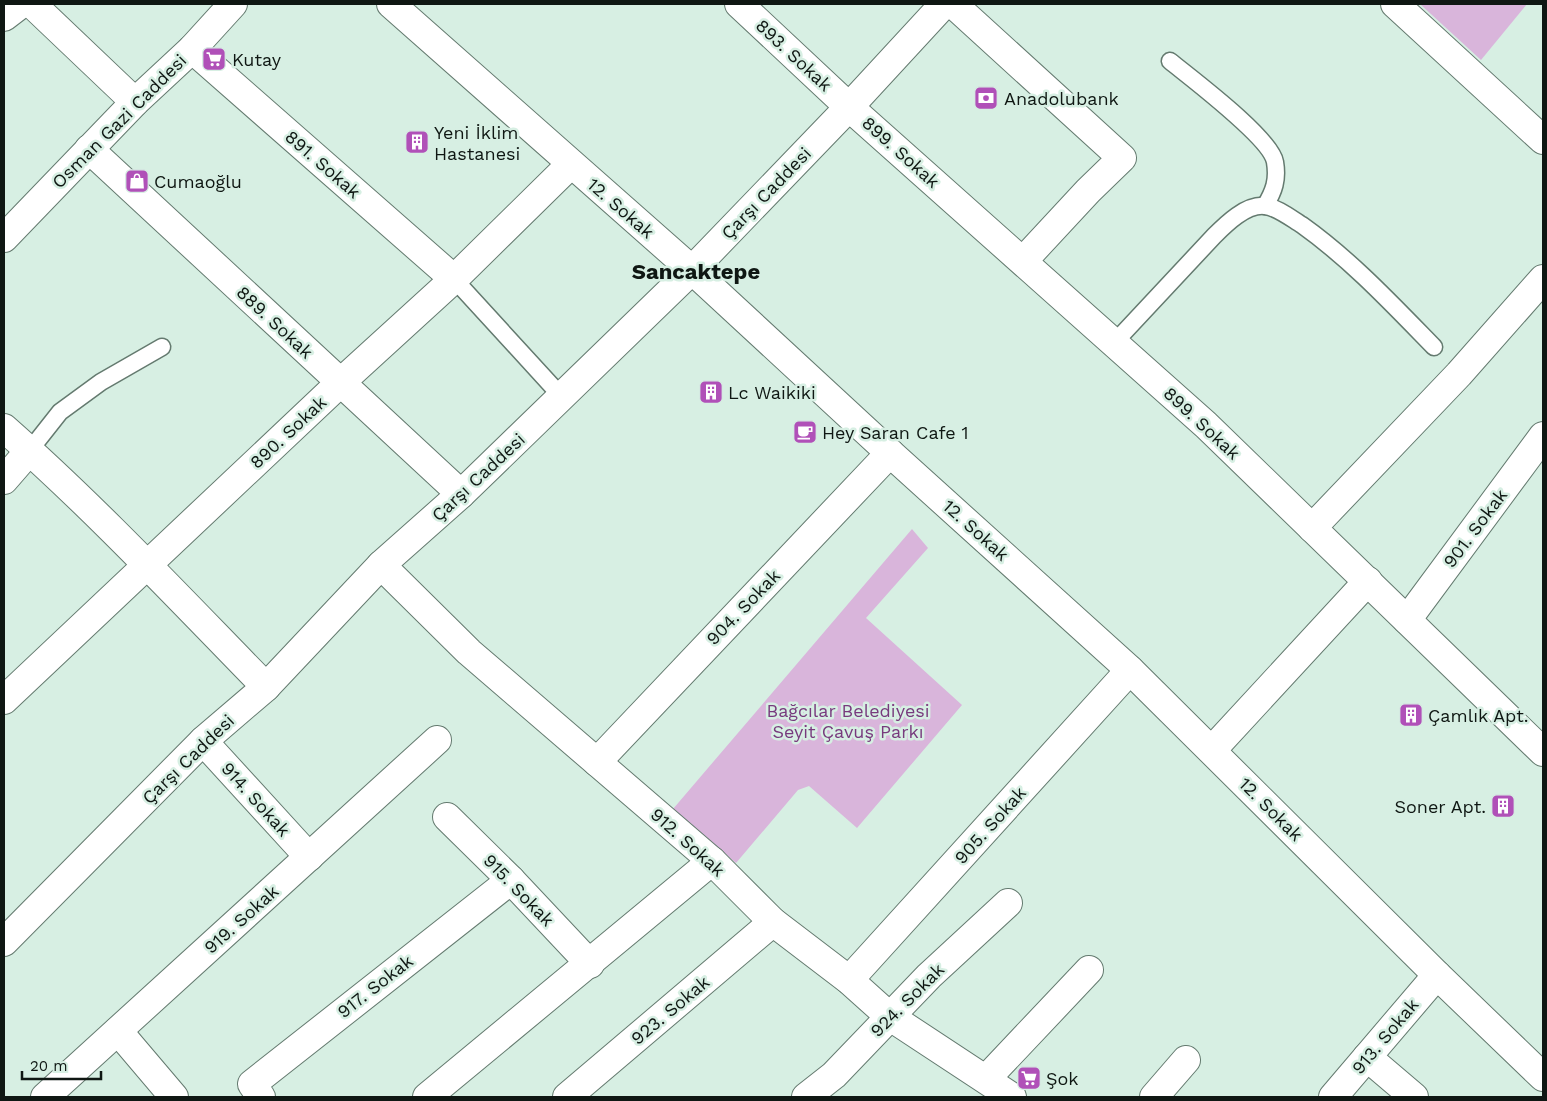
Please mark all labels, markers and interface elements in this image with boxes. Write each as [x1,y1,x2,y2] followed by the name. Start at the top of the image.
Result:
[752,15,836,95] street label: 893. Sokak
[201,46,227,72] supermarket icon: Kutay
[232,49,282,70] place label: Kutay
[48,50,190,192] street label: Osman Gazi Caddesi
[973,85,999,111] bank icon: Anadolubank
[1004,88,1119,109] place label: Anadolubank
[858,112,944,192] street label: 899. Sokak
[434,122,520,164] place label: Yeni İklim Hastanesi
[281,126,365,202] street label: 891. Sokak
[404,129,430,155] building icon: Yeni İklim Hastanesi
[717,143,815,243] street label: Çarşı Caddesi
[124,168,150,194] shop icon: Cumaoğlu
[154,171,242,192] place label: Cumaoğlu
[583,173,659,243] street label: 12. Sokak
[632,259,760,284] district label: Sancaktepe
[232,281,318,363] street label: 889. Sokak
[698,379,724,405] building icon: Lc Waikiki
[728,382,816,403] place label: Lc Waikiki
[1159,382,1245,464] street label: 899. Sokak
[245,391,331,473] street label: 890. Sokak
[792,419,818,445] cafe icon: Hey Saran Cafe 1
[822,422,969,443] place label: Hey Saran Cafe 1
[427,429,529,525] street label: Çarşı Caddesi
[1439,485,1511,571] street label: 901. Sokak
[939,495,1013,565] street label: 12. Sokak
[702,565,784,649] street label: 904. Sokak
[766,700,930,742] park label: Bağcılar Belediyesi Seyit Çavuş Parkı
[1398,702,1424,728] building icon: Çamlık Apt.
[1428,705,1529,726] place label: Çamlık Apt.
[138,710,238,808] street label: Çarşı Caddesi
[217,758,295,840] street label: 914. Sokak
[1235,773,1307,845] street label: 12. Sokak
[950,782,1030,868] street label: 905. Sokak
[1490,793,1516,819] building icon: Soner Apt.
[1394,796,1486,817] place label: Soner Apt.
[647,803,729,881] street label: 912. Sokak
[479,850,559,930] street label: 915. Sokak
[200,880,282,958] street label: 919. Sokak
[333,950,417,1022] street label: 917. Sokak
[866,959,948,1041] street label: 924. Sokak
[627,971,713,1049] street label: 923. Sokak
[1347,994,1423,1078] street label: 913. Sokak
[22,1048,101,1080] scale bar
[30,1057,68,1075] text: 20 m
[1016,1065,1042,1091] supermarket icon: Şok
[1046,1068,1079,1089] place label: Şok

